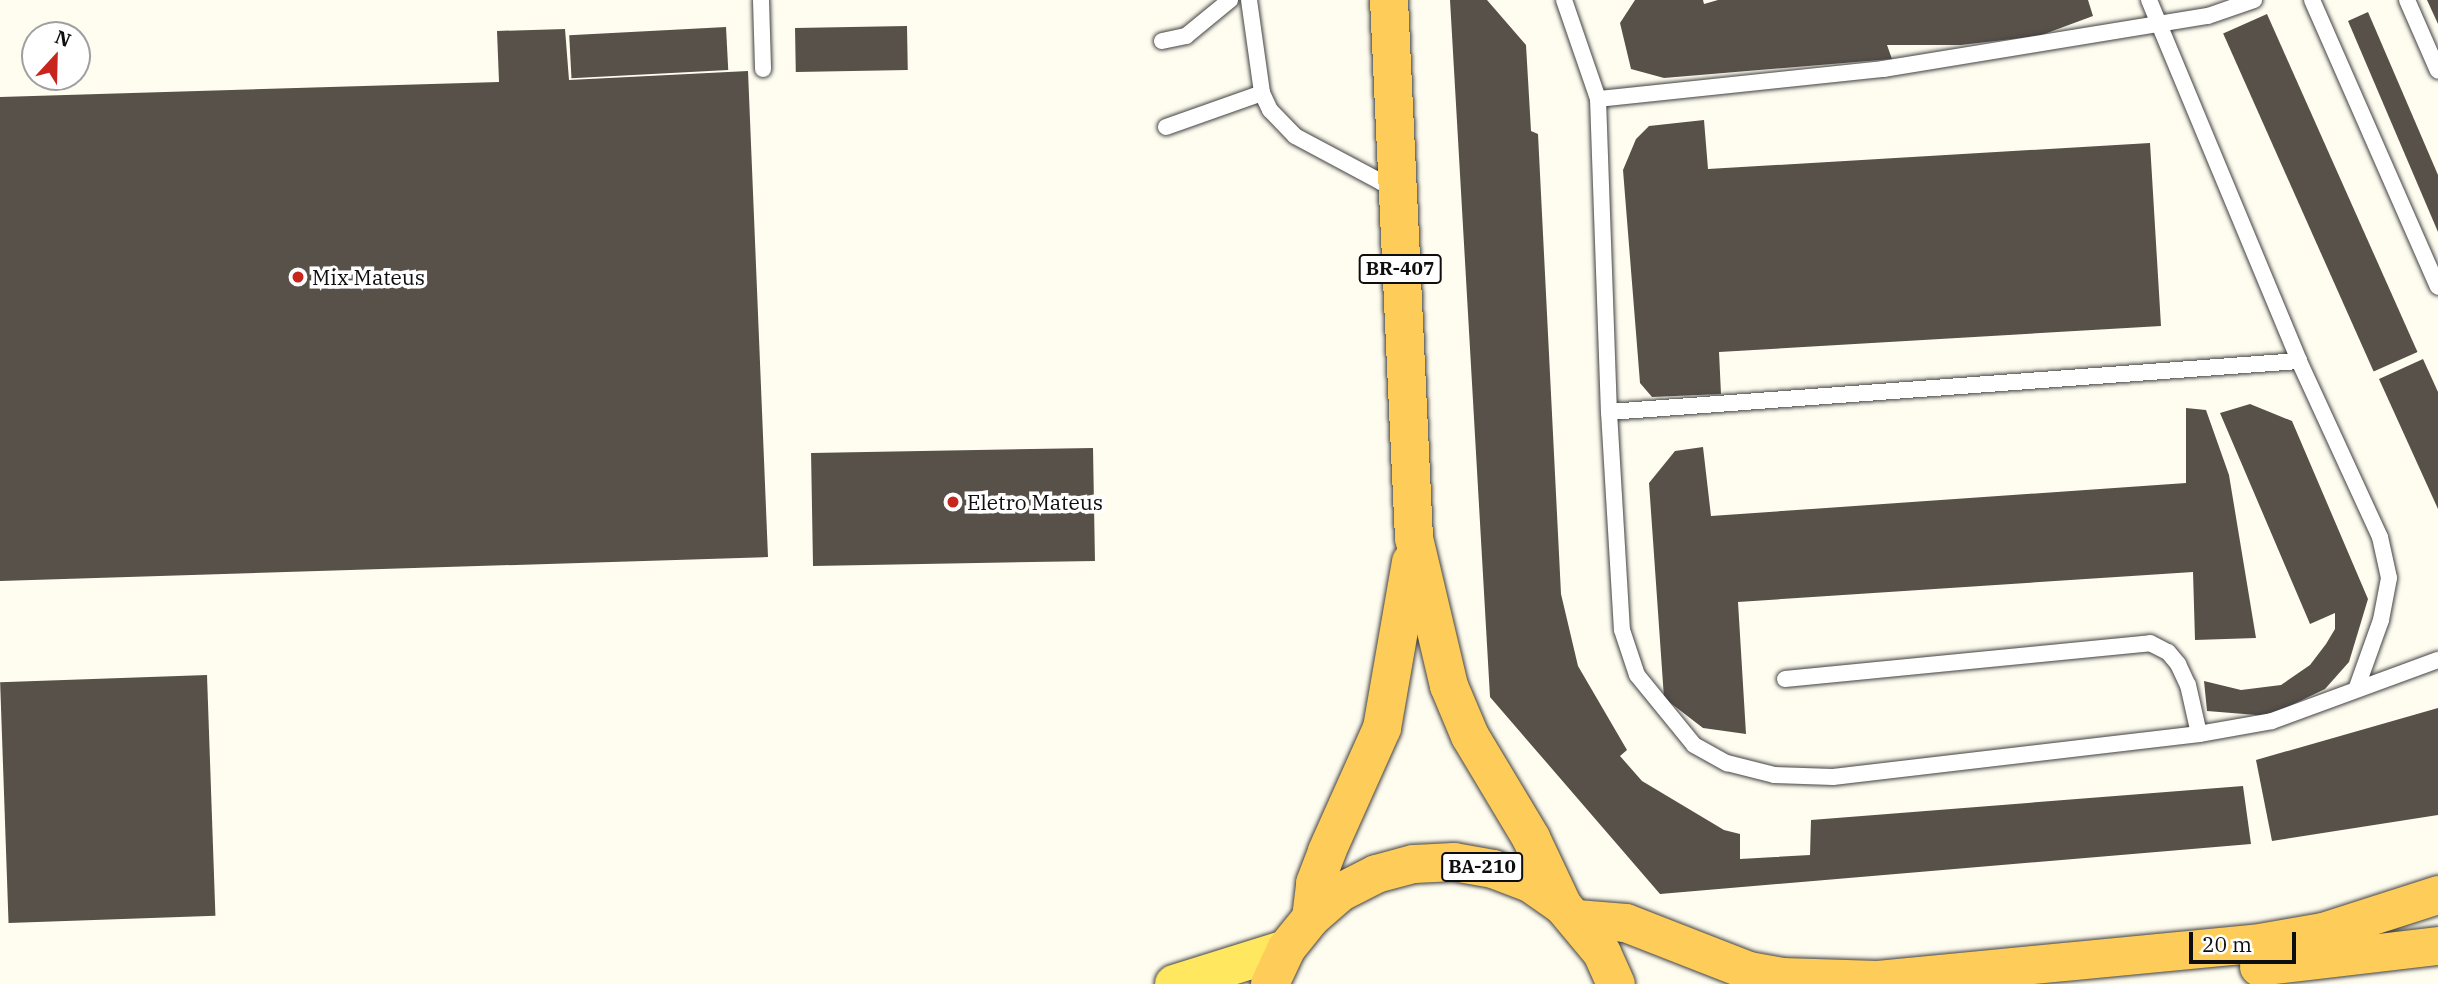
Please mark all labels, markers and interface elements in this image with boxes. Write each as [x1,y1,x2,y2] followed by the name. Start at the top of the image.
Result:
[21,21,91,91] north arrow
[52,24,75,52] text: N
[1358,254,1442,284] road number: BR-407
[312,264,425,290] place label: Mix Mateus
[290,269,306,285] marker: Mix Mateus
[967,489,1103,515] place label: Eletro Mateus
[945,494,961,510] marker: Eletro Mateus
[1440,852,1524,882] road number: BA-210
[2193,918,2300,962] scale bar
[2202,930,2252,958] text: 20 m

